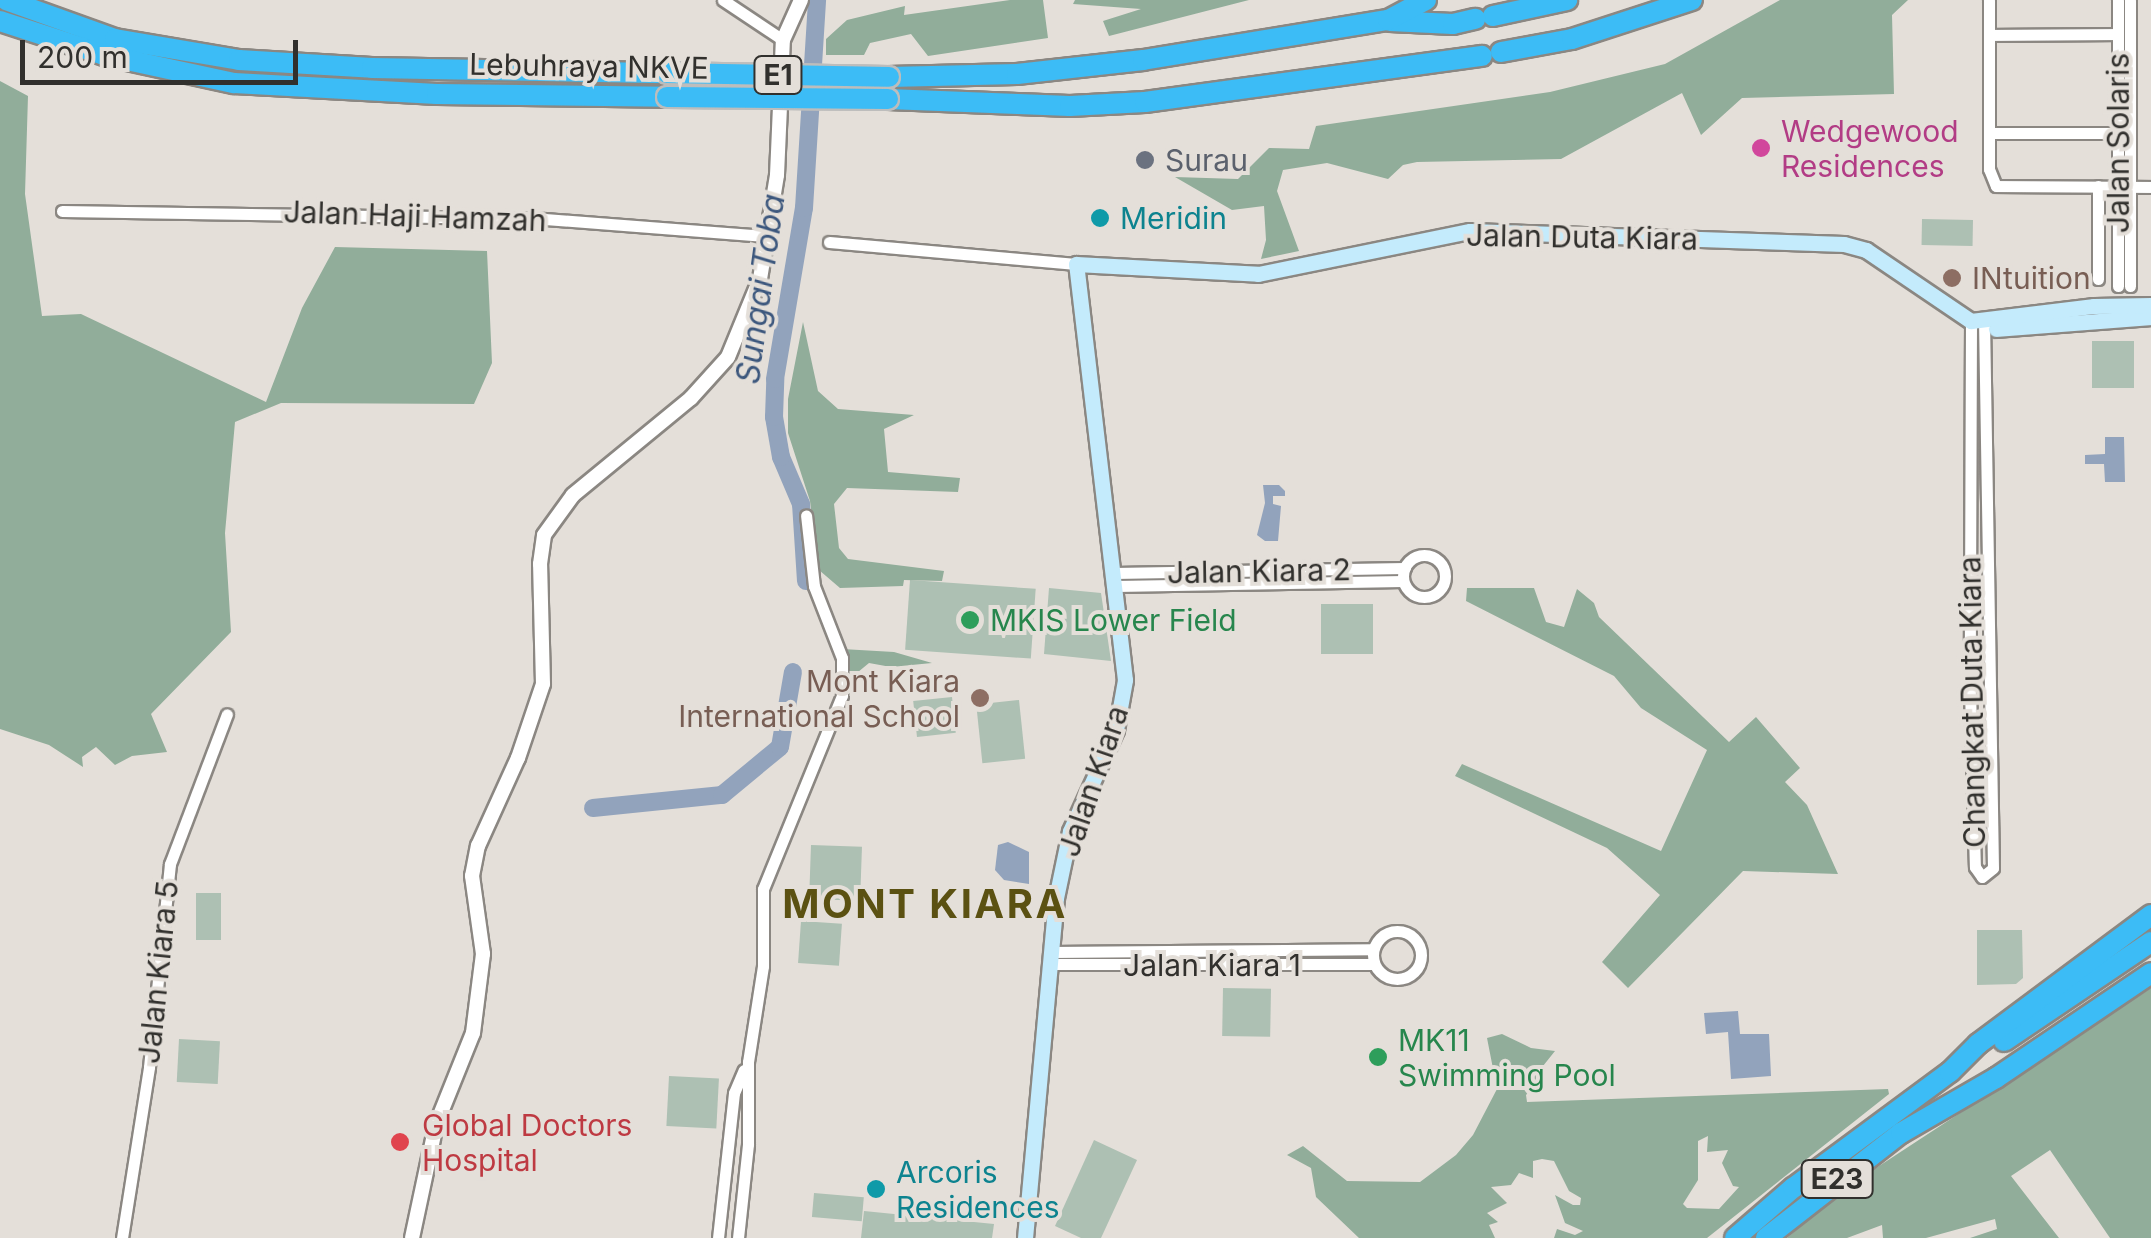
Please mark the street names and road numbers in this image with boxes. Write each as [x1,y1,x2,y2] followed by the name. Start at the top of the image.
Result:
[469,46,709,86] street label: Lebuhraya NKVE
[753,52,803,98] road number: E1
[2100,53,2136,233] street label: Jalan Solaris
[283,193,547,239] street label: Jalan Haji Hamzah
[1466,217,1698,257] street label: Jalan Duta Kiara
[1167,551,1351,591] street label: Jalan Kiara 2
[1951,556,1993,848] street label: Changkat Duta Kiara
[1050,701,1136,861] street label: Jalan Kiara
[130,879,186,1065] street label: Jalan Kiara 5
[1123,947,1301,983] street label: Jalan Kiara 1
[1800,1156,1874,1202] road number: E23

